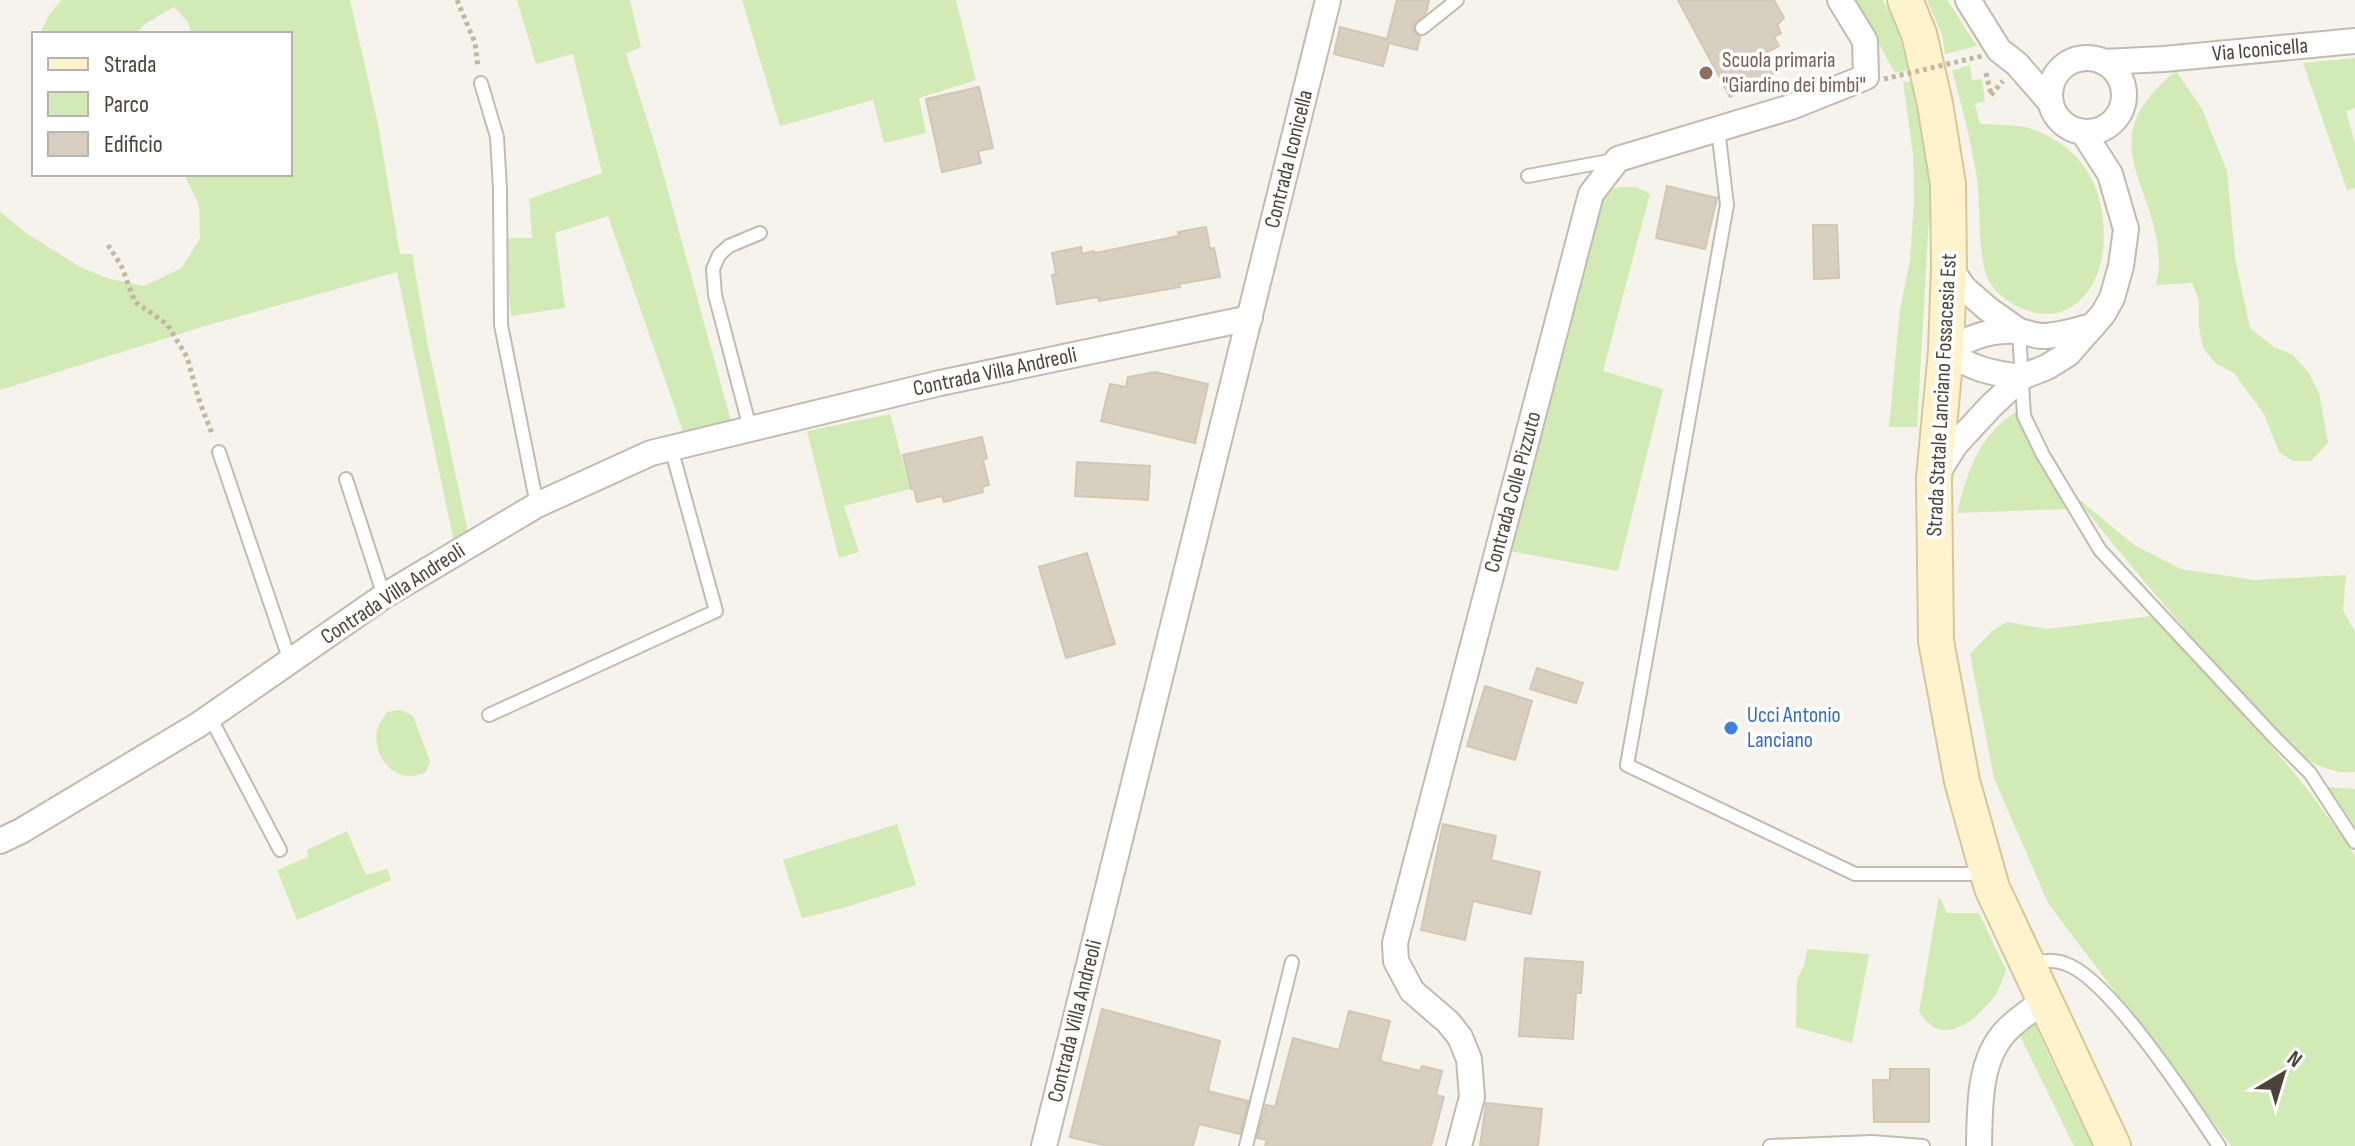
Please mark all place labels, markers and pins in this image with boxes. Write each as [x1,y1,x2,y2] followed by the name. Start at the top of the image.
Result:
[1722,47,1866,99] place label: Scuola primaria "Giardino dei bimbi"
[1697,64,1715,82] marker: Scuola primaria "Giardino dei bimbi"
[1747,702,1841,754] place label: Ucci Antonio Lanciano
[1722,719,1740,737] marker: Ucci Antonio Lanciano

